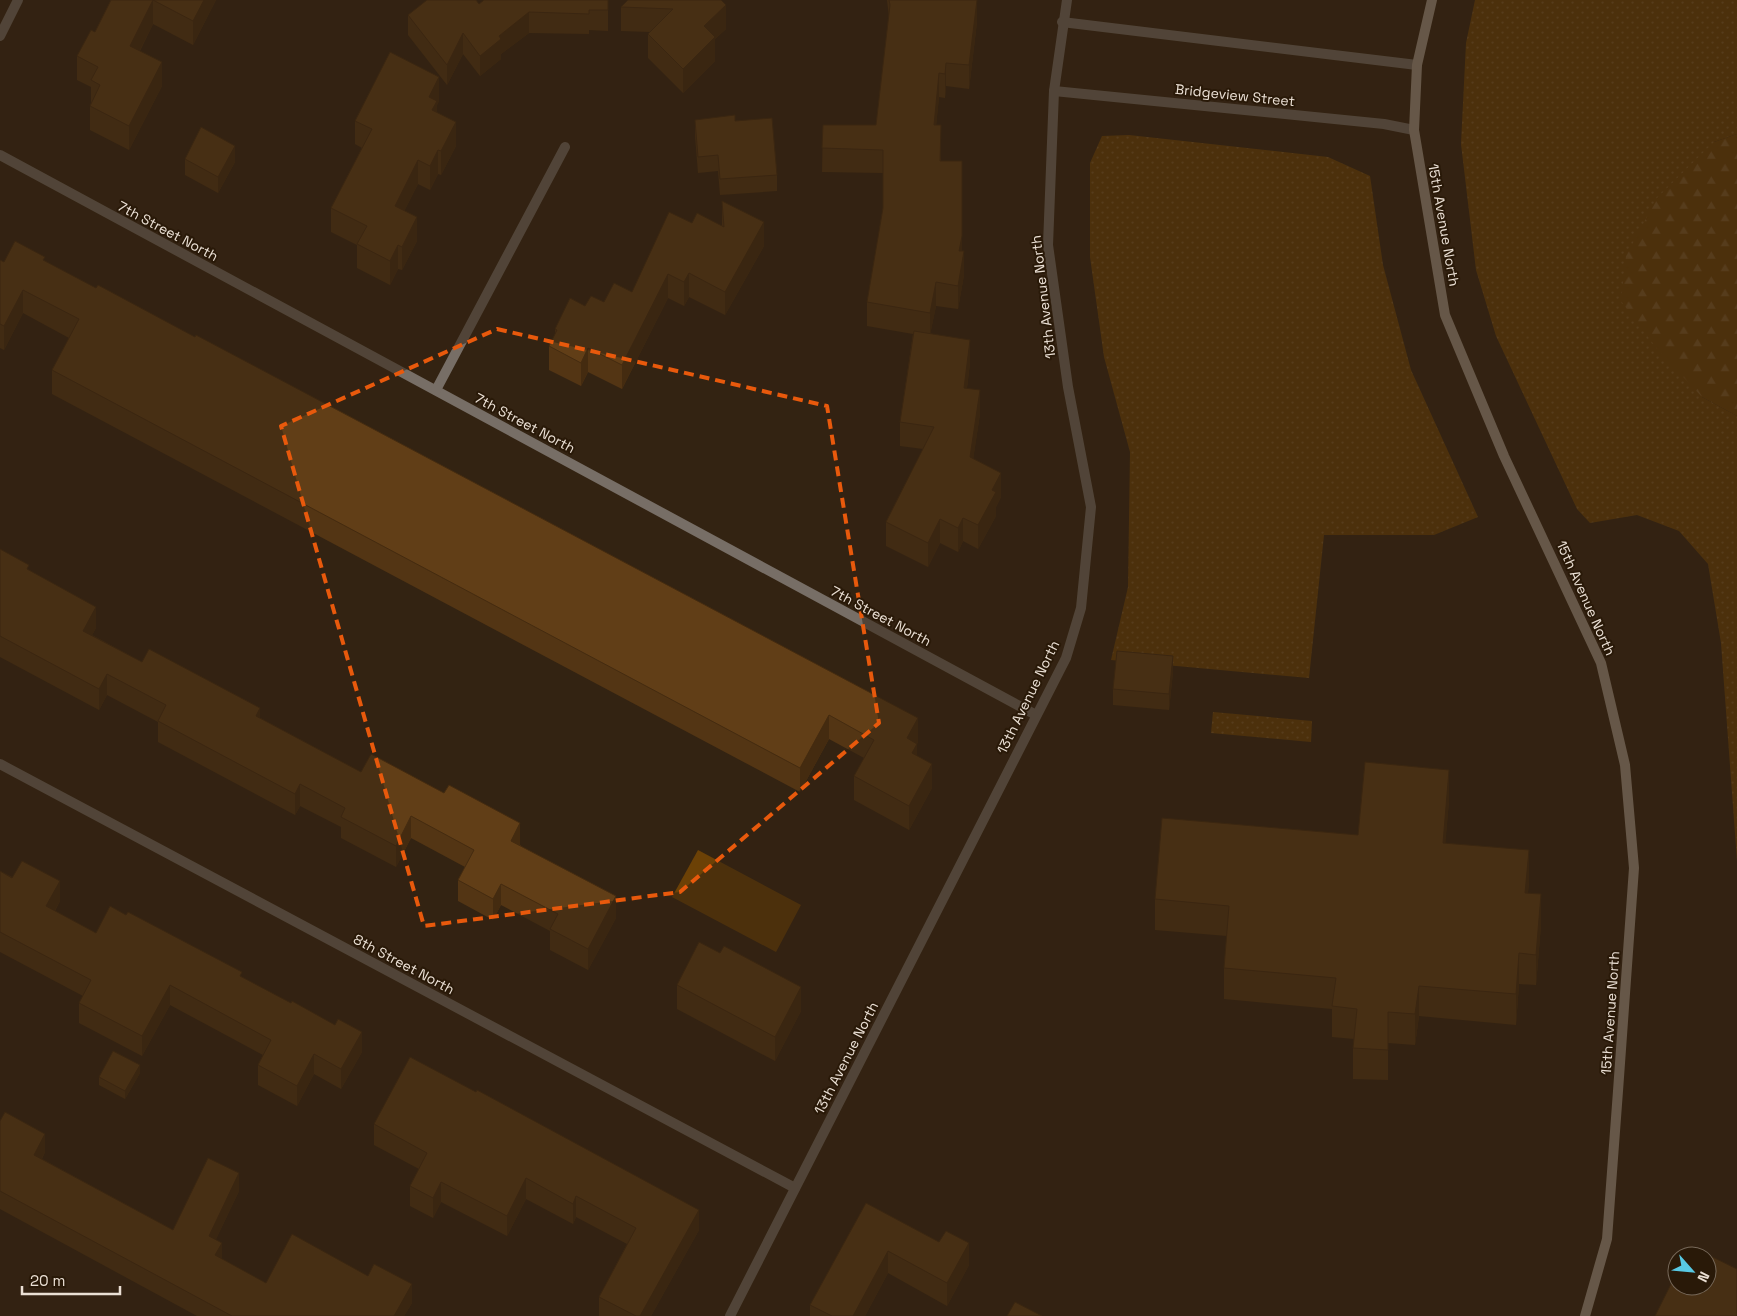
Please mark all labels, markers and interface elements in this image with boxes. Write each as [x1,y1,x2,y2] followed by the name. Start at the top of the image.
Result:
[1174,80,1296,110] street label: Bridgeview Street
[1424,162,1464,288] street label: 15th Avenue North
[115,197,221,265] street label: 7th Street North
[1027,234,1059,360] street label: 13th Avenue North
[472,389,578,457] street label: 7th Street North
[1553,538,1619,658] street label: 15th Avenue North
[828,582,934,650] street label: 7th Street North
[993,637,1063,757] street label: 13th Avenue North
[350,930,458,998] street label: 8th Street North
[1597,951,1623,1075] street label: 15th Avenue North
[810,999,882,1117] street label: 13th Avenue North
[1667,1246,1717,1296] north arrow
[22,1264,120,1296] scale bar
[1693,1269,1714,1285] text: N
[30,1271,65,1290] text: 20 m

